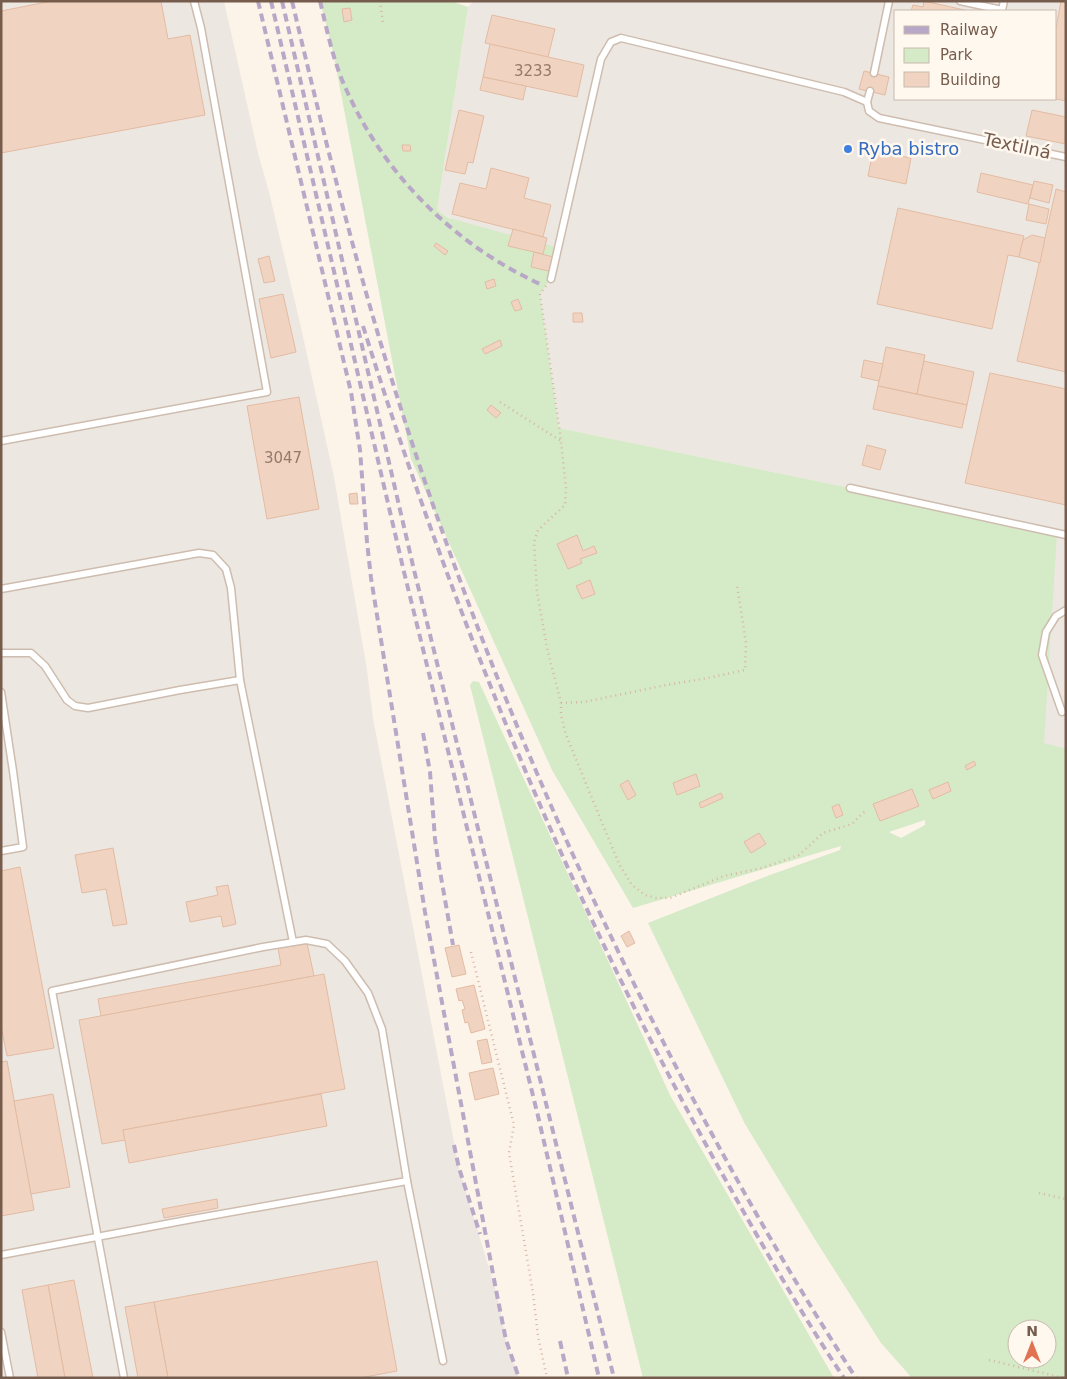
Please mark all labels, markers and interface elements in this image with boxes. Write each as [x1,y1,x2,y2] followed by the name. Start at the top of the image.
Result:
[894,10,1057,100] legend
[940,21,998,39] text: Railway
[940,46,973,64] text: Park
[514,62,552,80] house number: 3233
[940,71,1001,89] text: Building
[980,128,1053,163] street label: Textilná
[858,138,959,159] place label: Ryba bistro
[842,143,854,155] marker: Ryba bistro
[264,449,302,467] house number: 3047
[1007,1319,1057,1369] north arrow
[1026,1323,1038,1339] text: N

